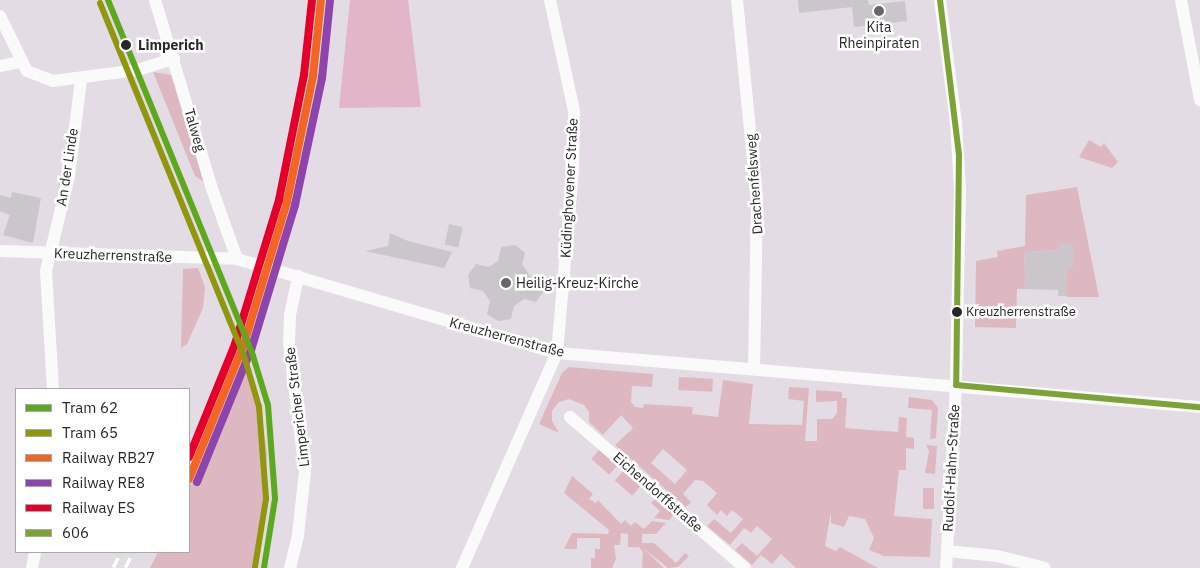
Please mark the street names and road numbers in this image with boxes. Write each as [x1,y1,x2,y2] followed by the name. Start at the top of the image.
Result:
[181,107,209,153] street label: Talweg
[557,118,581,258] street label: Küdinghovener Straße
[53,127,81,207] street label: An der Linde
[742,133,766,235] street label: Drachenfelsweg
[54,245,172,265] street label: Kreuzherrenstraße
[448,314,566,360] street label: Kreuzherrenstraße
[281,346,313,468] street label: Limpericher Straße
[939,404,963,532] street label: Rudolf-Hahn-Straße
[610,448,706,536] street label: Eichendorffstraße

